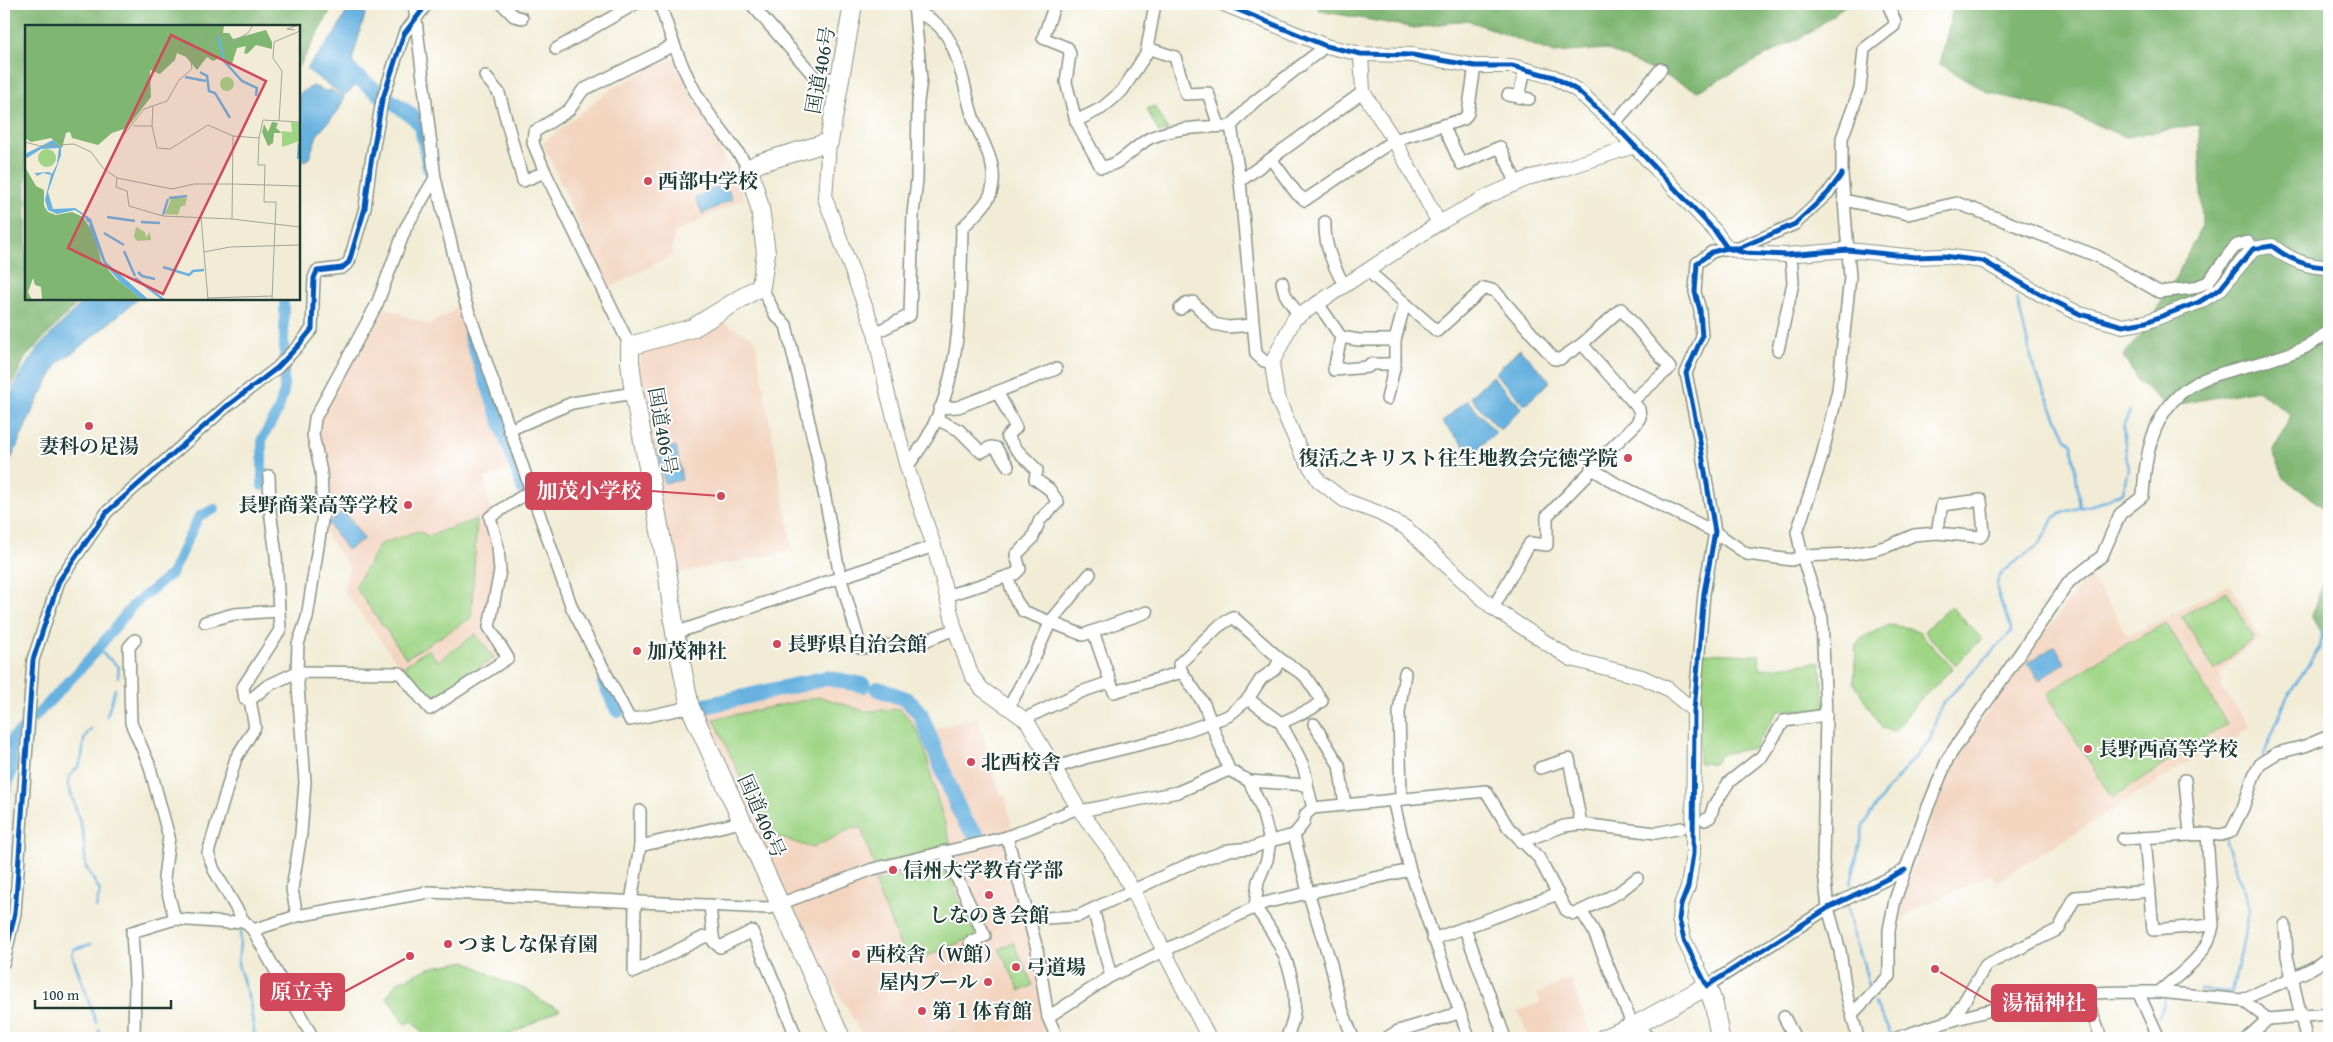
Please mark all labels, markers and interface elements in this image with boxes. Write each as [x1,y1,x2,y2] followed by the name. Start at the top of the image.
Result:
[798,24,842,116] street label: 国道406号
[25,25,300,300] inset map
[658,166,758,195] place label: 西部中学校
[642,175,654,187] marker: 西部中学校
[641,385,685,477] street label: 国道406号
[83,420,95,432] marker: 妻科の足湯
[39,431,139,460] place label: 妻科の足湯
[1298,443,1618,472] place label: 復活之キリスト往生地教会完徳学院
[1622,452,1634,464] marker: 復活之キリスト往生地教会完徳学院
[526,473,651,509] callout: 加茂小学校
[537,475,642,506] text: 加茂小学校
[238,490,398,519] place label: 長野商業高等学校
[402,499,414,511] marker: 長野商業高等学校
[787,629,927,658] place label: 長野県自治会館
[647,636,727,665] place label: 加茂神社
[771,638,783,650] marker: 長野県自治会館
[631,645,643,657] marker: 加茂神社
[2098,734,2238,763] place label: 長野西高等学校
[2082,743,2094,755] marker: 長野西高等学校
[981,747,1061,776] place label: 北西校舎
[965,756,977,768] marker: 北西校舎
[731,769,794,862] street label: 国道406号
[903,855,1063,884] place label: 信州大学教育学部
[887,864,899,876] marker: 信州大学教育学部
[983,889,995,901] marker: しなのき会館
[929,900,1049,929] place label: しなのき会館
[458,929,598,958] place label: つましな保育園
[442,938,454,950] marker: つましな保育園
[866,939,1003,968] place label: 西校舎（W館）
[850,948,862,960] marker: 西校舎（W館）
[1026,952,1086,981] place label: 弓道場
[1010,961,1022,973] marker: 弓道場
[879,967,978,996] place label: 屋内プール
[261,974,344,1010] callout: 原立寺
[271,976,334,1007] text: 原立寺
[982,976,994,988] marker: 屋内プール
[35,977,171,1009] scale bar
[42,984,80,1005] text: 100 m
[1992,985,2096,1021] callout: 湯福神社
[2002,987,2086,1018] text: 湯福神社
[932,996,1032,1025] place label: 第１体育館
[916,1005,928,1017] marker: 第１体育館

